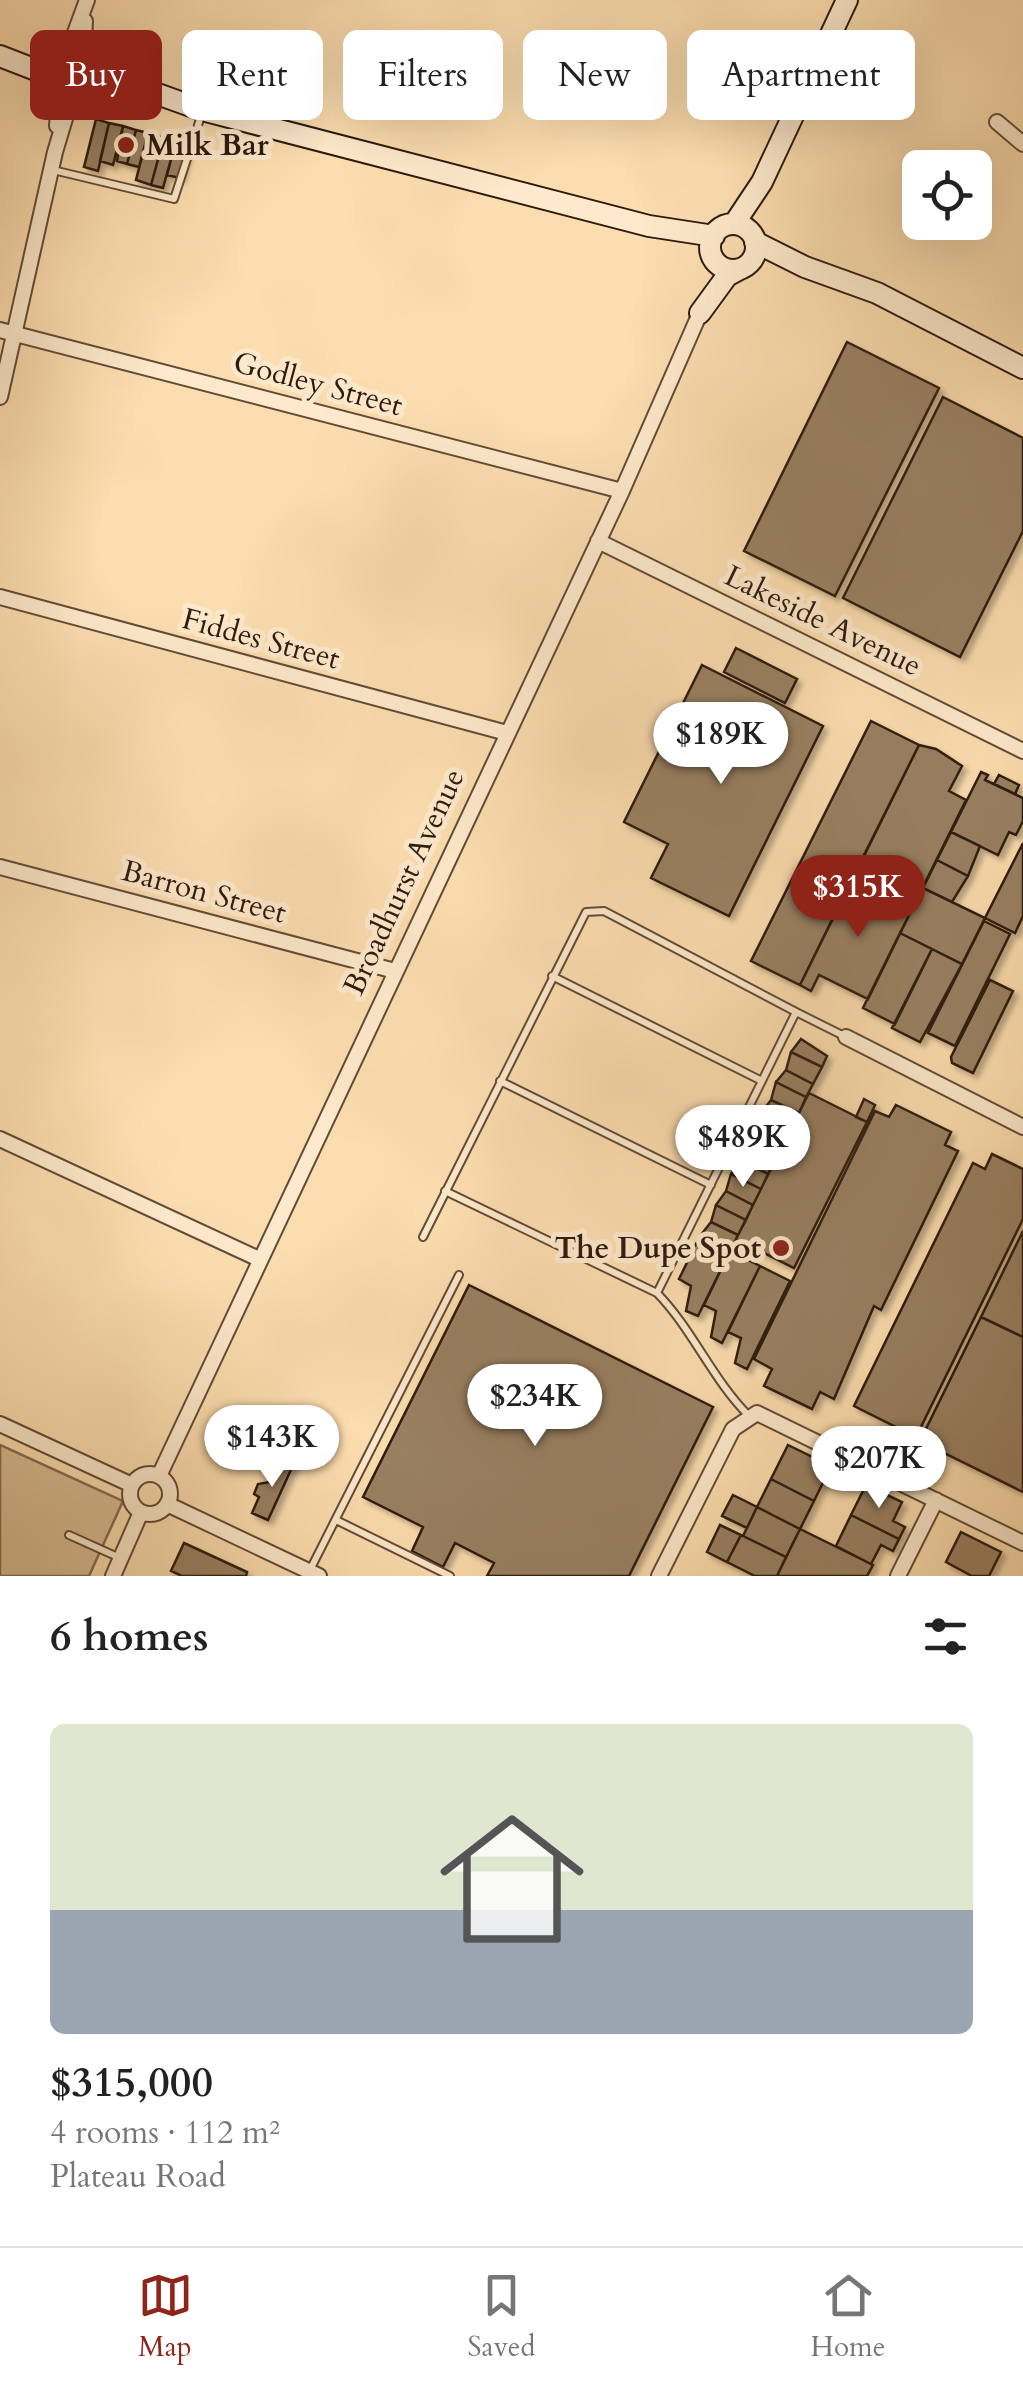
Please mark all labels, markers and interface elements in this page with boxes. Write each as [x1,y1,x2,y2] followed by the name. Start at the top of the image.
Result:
[30,30,162,120] chip: Buy
[182,30,323,120] chip: Rent
[343,30,503,120] chip: Filters
[523,30,667,120] chip: New
[687,30,915,120] chip: Apartment
[146,125,270,166] place label: Milk Bar
[115,134,137,156] marker: Milk Bar
[902,150,992,240] map controls
[902,150,992,240] button: locate
[229,342,407,426] street label: Godley Street
[718,556,928,686] street label: Lakeside Avenue
[178,598,345,680] street label: Fiddes Street
[651,702,791,787] pin: $189K
[675,712,767,756] text: $189K
[334,762,474,1002] street label: Broadhurst Avenue
[117,850,291,934] street label: Barron Street
[788,855,928,940] pin: $315K
[812,865,904,909] text: $315K
[673,1105,813,1190] pin: $489K
[697,1115,789,1159] text: $489K
[555,1228,761,1269] place label: The Dupe Spot
[770,1237,792,1259] marker: The Dupe Spot
[465,1364,605,1449] pin: $234K
[489,1374,581,1418] text: $234K
[202,1405,342,1490] pin: $143K
[226,1415,318,1459] text: $143K
[809,1426,949,1511] pin: $207K
[833,1436,925,1480] text: $207K
[50,1608,208,1665] text: 6 homes
[918,1609,973,1664] icon: filters
[422,1789,602,1969] icon: home
[50,2054,213,2111] text: $315,000
[50,2111,280,2155] text: 4 rooms · 112 m²
[50,2155,226,2199] text: Plateau Road
[138,2268,193,2366] tab: Map
[468,2268,535,2366] tab: Saved
[811,2268,885,2366] tab: Home

